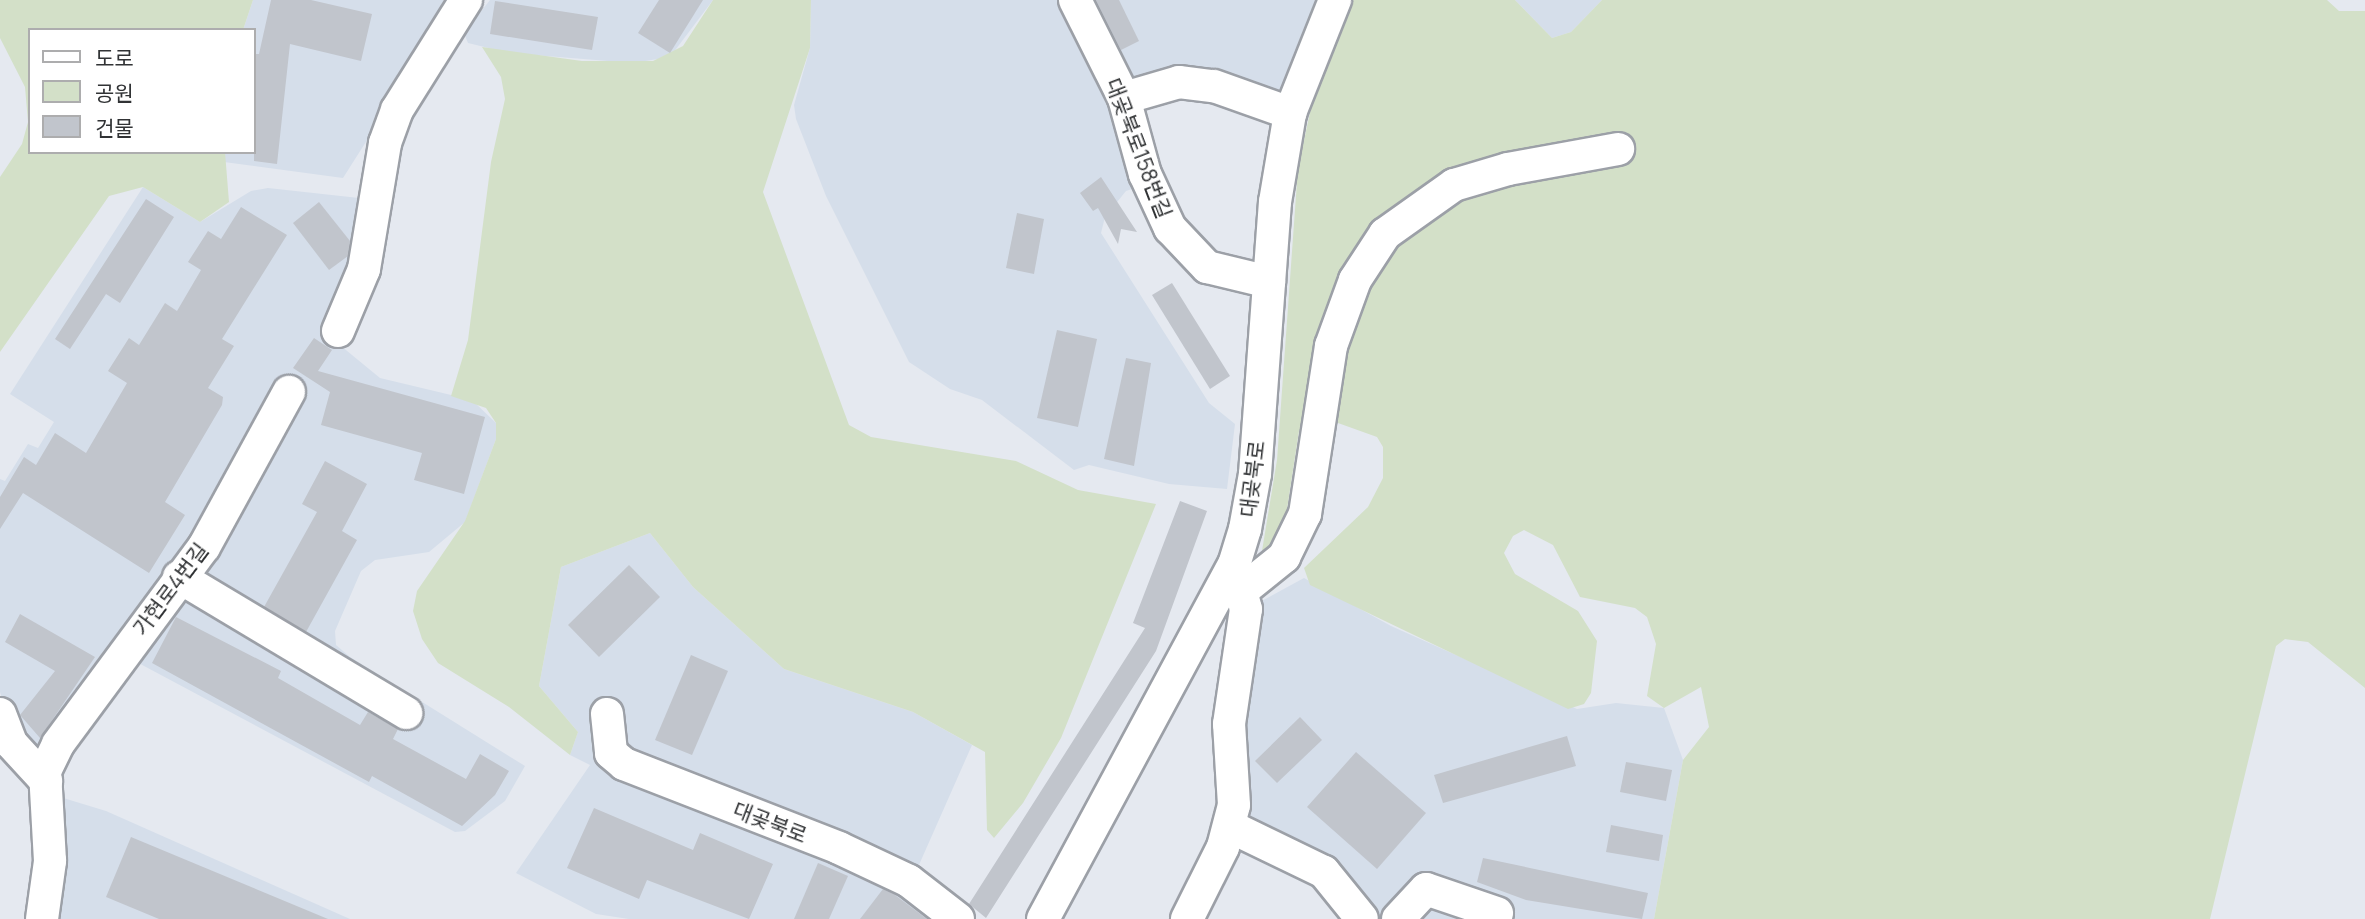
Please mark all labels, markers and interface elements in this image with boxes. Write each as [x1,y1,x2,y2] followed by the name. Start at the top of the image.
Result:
[28,28,256,154] legend
[95,44,134,72] text: 도로
[1101,74,1177,222] street label: 대곶북로158번길
[95,79,134,107] text: 공원
[95,114,134,142] text: 건물
[1235,439,1269,519] street label: 대곶북로
[127,538,213,640] street label: 가현로4번길
[729,796,811,848] street label: 대곶북로

